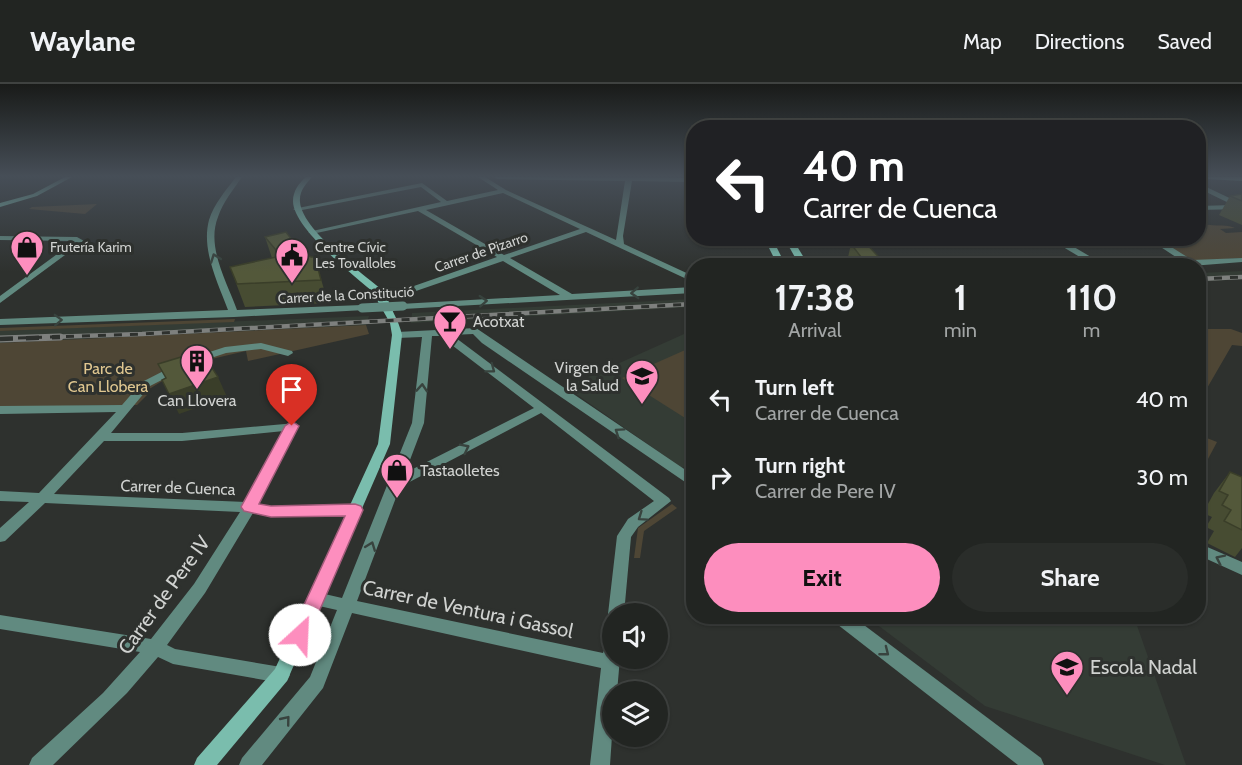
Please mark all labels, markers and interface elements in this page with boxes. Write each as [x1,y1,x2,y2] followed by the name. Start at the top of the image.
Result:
[30,24,136,58] text: Waylane
[963,29,1002,54] text: Map
[1035,29,1124,54] text: Directions
[1157,29,1212,54] text: Saved
[803,140,905,192] text: 40 m
[704,144,782,222] icon: left
[803,192,997,225] text: Carrer de Cuenca
[432,228,530,276] street label: Carrer de Pizarro
[9,229,45,276] shop icon: Frutería Karim
[274,237,310,284] public building icon: Centre Cívic Les Tovalloles
[50,238,132,256] place label: Frutería Karim
[315,238,396,272] place label: Centre Cívic Les Tovalloles
[210,254,223,264] one-way arrow
[775,275,855,319] text: 17:38
[954,275,967,319] text: 1
[1065,275,1117,319] text: 110
[277,282,415,308] street label: Carrer de la Constitució
[630,286,639,299] one-way arrow
[478,295,487,308] one-way arrow
[432,303,468,350] bar icon: Acotxat
[473,312,525,331] place label: Acotxat
[54,313,63,326] one-way arrow
[788,318,842,342] text: Arrival
[944,318,977,342] text: min
[1083,318,1100,342] text: m
[179,343,215,390] building icon: Can Llovera
[554,358,619,395] place label: Virgen de la Salud
[624,358,660,405] school or university icon: Virgen de la Salud
[68,359,148,396] park label: Parc de Can Llobera
[484,362,495,373] one-way arrow
[266,364,317,426] pin
[275,373,308,406] icon: arrive
[755,374,834,401] text: Turn left
[704,383,737,416] icon: left
[415,384,428,393] one-way arrow
[1136,386,1188,413] text: 40 m
[158,391,237,410] place label: Can Llovera
[755,401,899,425] text: Carrer de Cuenca
[614,428,625,439] one-way arrow
[459,443,470,455] one-way arrow
[379,452,415,499] shop icon: Tastaolletes
[755,452,845,479] text: Turn right
[420,461,500,480] place label: Tastaolletes
[704,461,737,494] icon: right
[1136,464,1188,491] text: 30 m
[120,476,236,499] street label: Carrer de Cuenca
[755,479,896,503] text: Carrer de Pere IV
[638,510,649,521] one-way arrow
[113,530,216,659] street label: Carrer de Pere IV
[364,541,376,552] one-way arrow
[704,543,940,612] button: Exit
[952,543,1188,612] button: Share
[1216,554,1227,566] one-way arrow
[360,575,576,643] street label: Carrer de Ventura i Gassol
[268,603,332,667] position arrow
[602,603,668,747] map controls
[602,603,668,669] button: sound
[878,645,889,656] one-way arrow
[1049,649,1085,696] school or university icon: Escola Nadal
[1090,655,1197,679] place label: Escola Nadal
[602,681,668,747] button: layers
[279,715,290,726] one-way arrow

